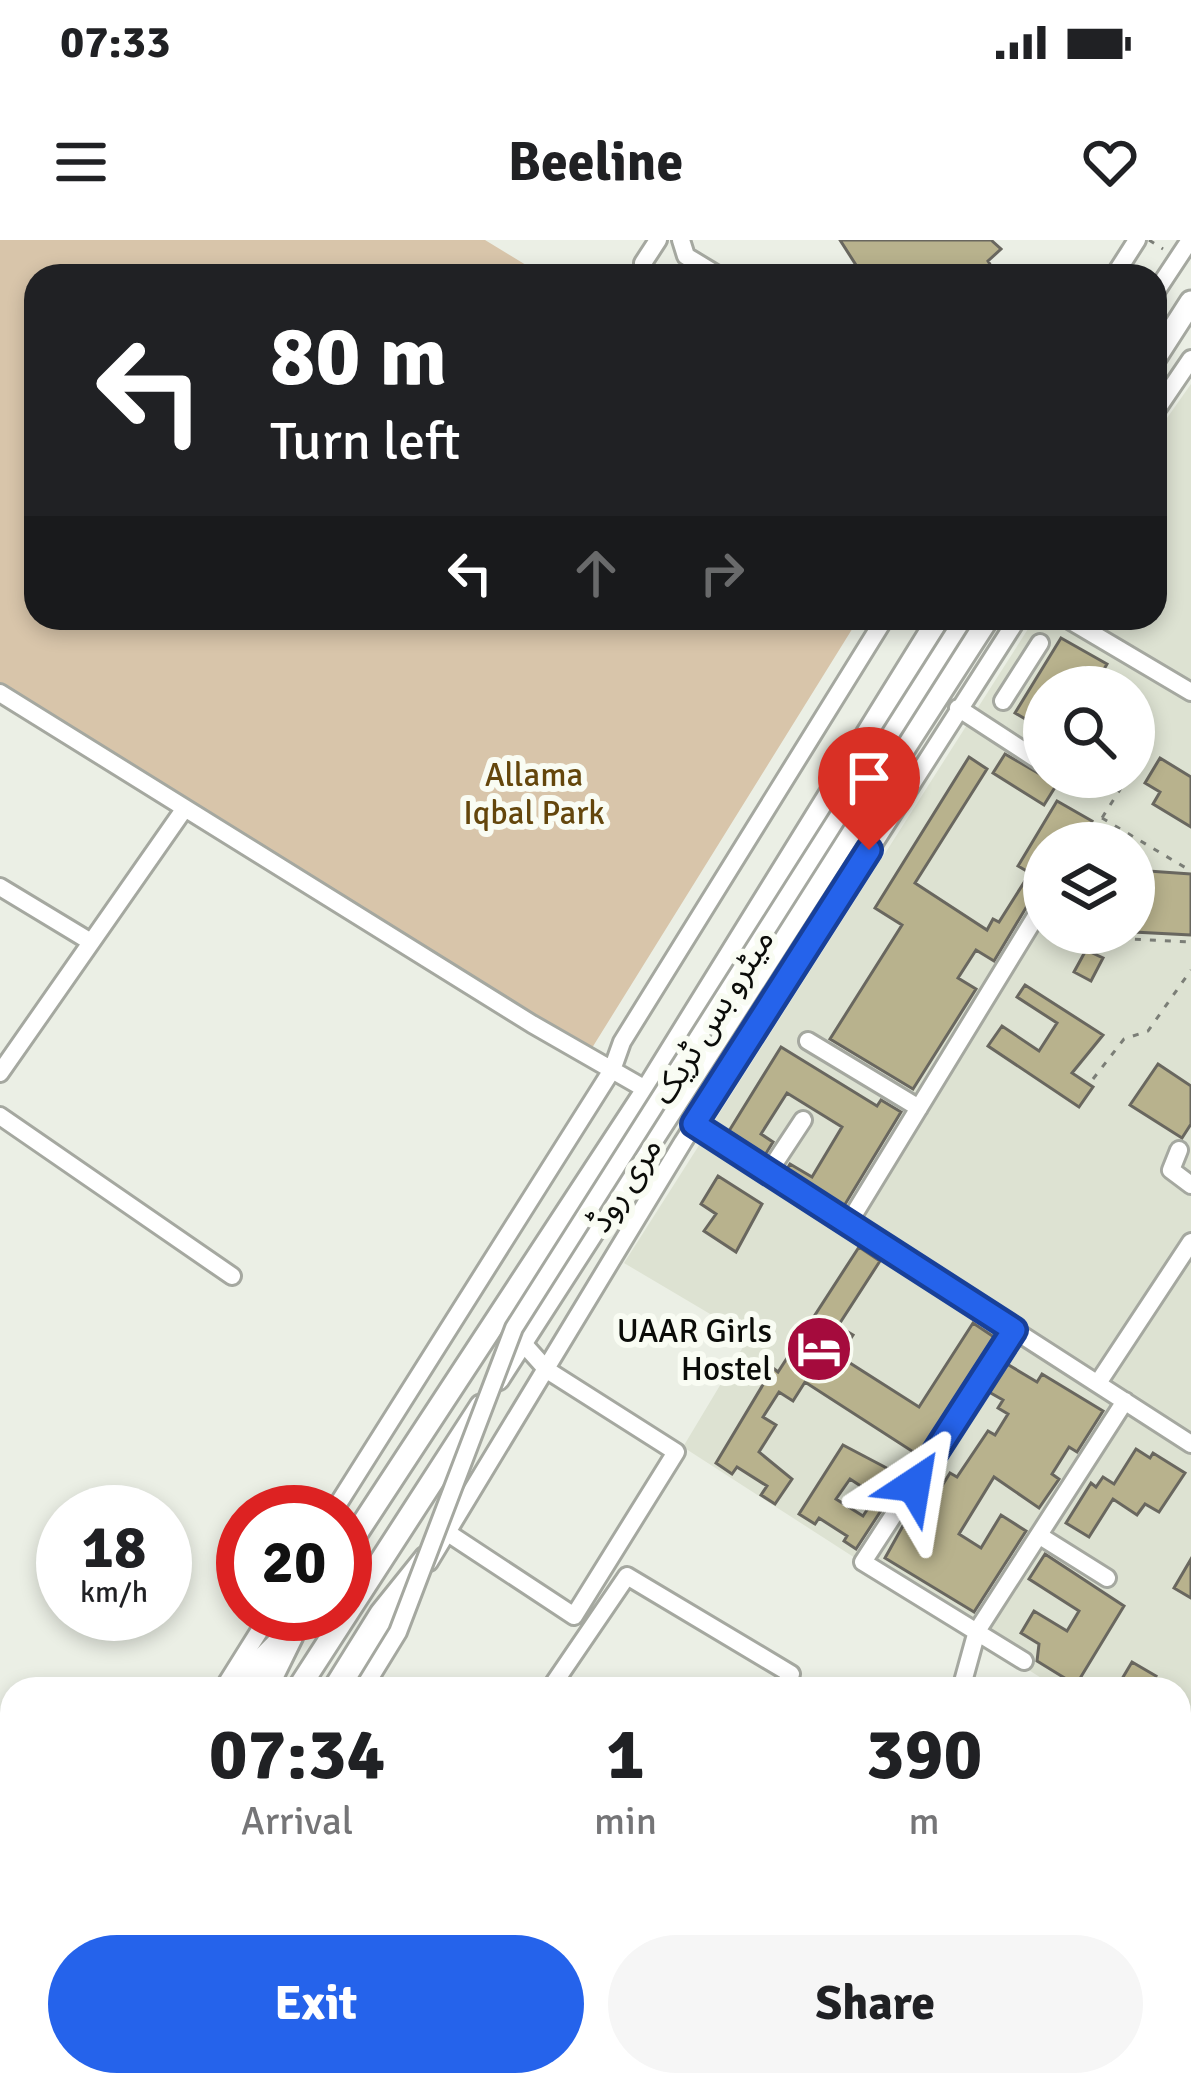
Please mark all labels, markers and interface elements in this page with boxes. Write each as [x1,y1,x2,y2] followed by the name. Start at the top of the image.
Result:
[60,15,170,70] text: 07:33
[48,129,114,195] icon: menu
[508,129,683,196] text: Beeline
[1077,129,1143,195] icon: heart
[270,305,447,409] text: 80 m
[72,312,228,468] icon: left
[270,408,460,475] text: Turn left
[437,540,503,606] icon: left
[563,540,629,606] icon: ahead
[689,540,755,606] icon: right
[1023,666,1155,954] map controls
[1023,666,1155,798] button: search
[818,727,920,850] pin
[836,745,902,811] icon: arrive
[463,755,605,834] park label: Allama Iqbal Park
[1023,822,1155,954] button: layers
[643,922,783,1112] street label: میٹرو بس ٹریک
[579,1129,671,1240] street label: مری روڈ
[617,1311,772,1390] place label: UAAR Girls Hostel
[784,1314,854,1384] hotel icon: UAAR Girls Hostel
[851,1422,977,1548] position arrow
[216,1485,372,1641] speed limit sign: 20
[82,1511,146,1585] text: 18
[80,1574,148,1611] text: km/h
[209,1710,385,1799] text: 07:34
[606,1710,645,1799] text: 1
[866,1710,982,1799] text: 390
[241,1797,353,1845] text: Arrival
[594,1797,657,1845] text: min
[908,1797,940,1845] text: m
[48,1935,584,2073] button: Exit
[608,1935,1143,2073] button: Share

